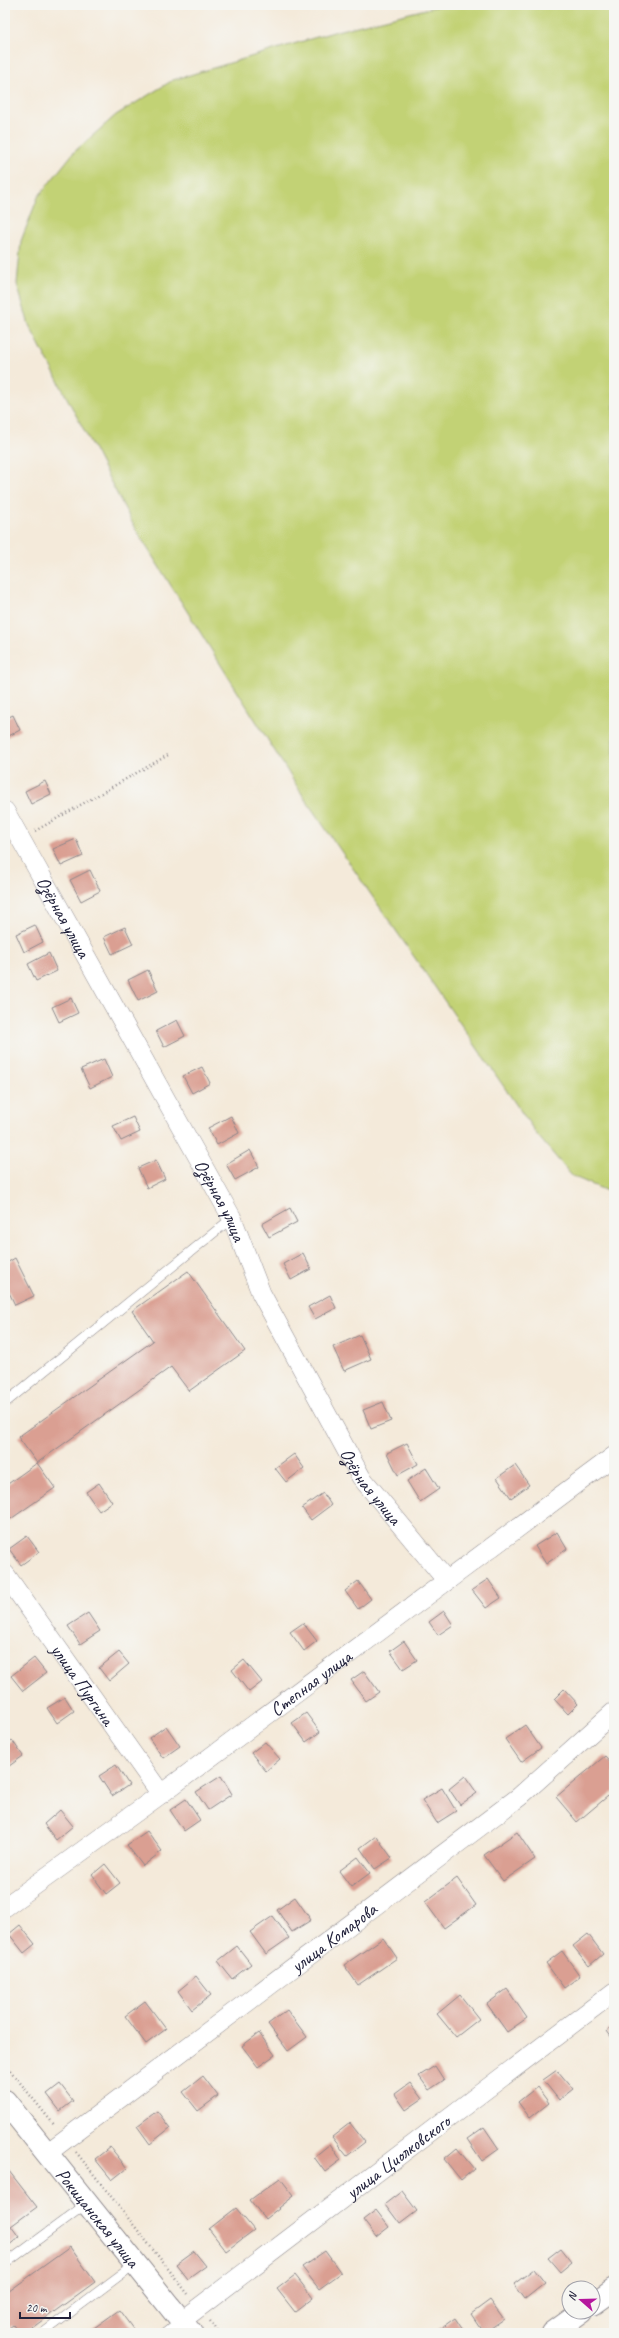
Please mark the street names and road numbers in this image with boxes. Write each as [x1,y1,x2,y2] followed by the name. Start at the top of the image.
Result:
[31,872,96,963] street label: Озёрная улица
[189,1155,251,1246] street label: Озёрная улица
[334,1444,407,1531] street label: Озёрная улица
[44,1638,121,1732] street label: улица Пургина
[265,1644,358,1722] street label: Степная улица
[285,1897,383,1979] street label: улица Комарова
[340,2108,457,2205] street label: улица Циолковского
[50,2163,145,2274] street label: Рокицанская улица

